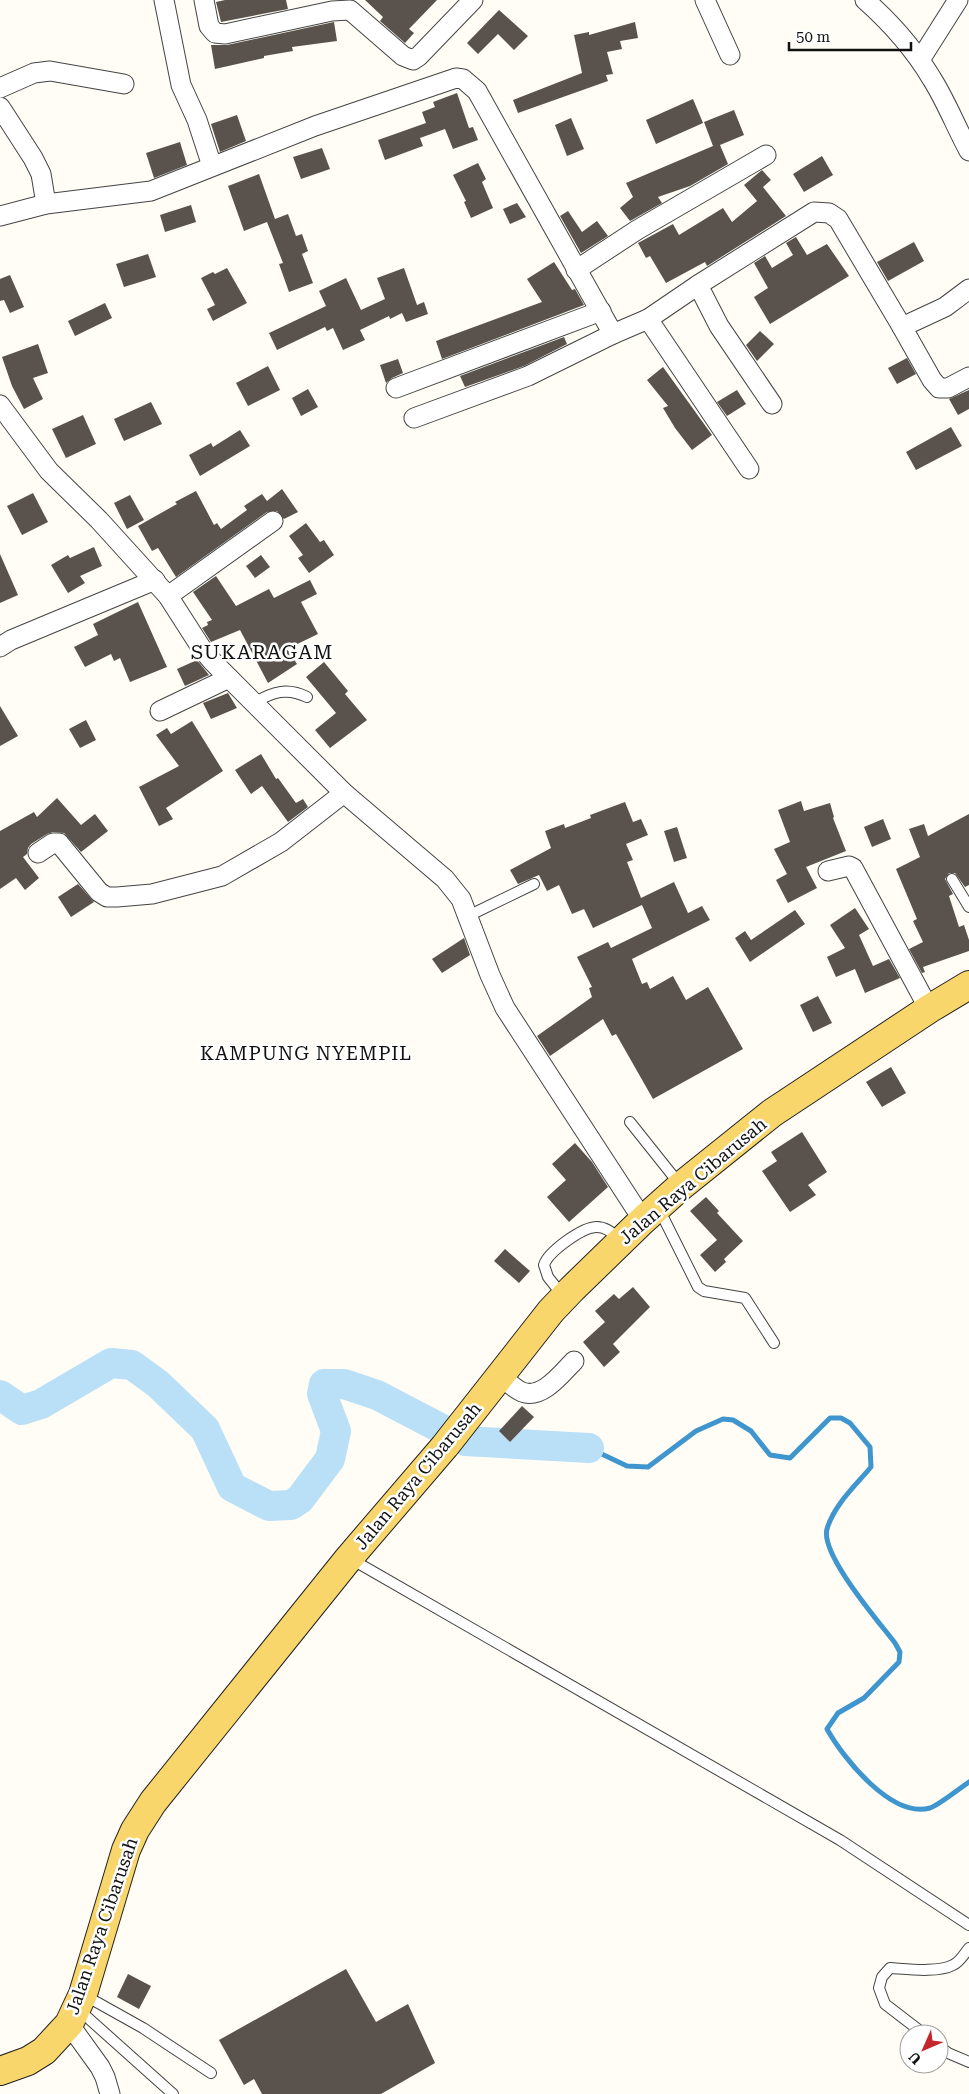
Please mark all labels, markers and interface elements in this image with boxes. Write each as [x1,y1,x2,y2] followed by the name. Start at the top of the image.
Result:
[789,20,912,52] scale bar
[796,28,831,46] text: 50 m
[191,640,333,664] district label: SUKARAGAM
[200,1042,412,1065] district label: KAMPUNG NYEMPIL
[615,1113,771,1248] street label: Jalan Raya Cibarusah
[350,1398,486,1554] street label: Jalan Raya Cibarusah
[61,1834,142,2017] street label: Jalan Raya Cibarusah
[899,2024,949,2074] north arrow
[905,2049,924,2068] text: U

